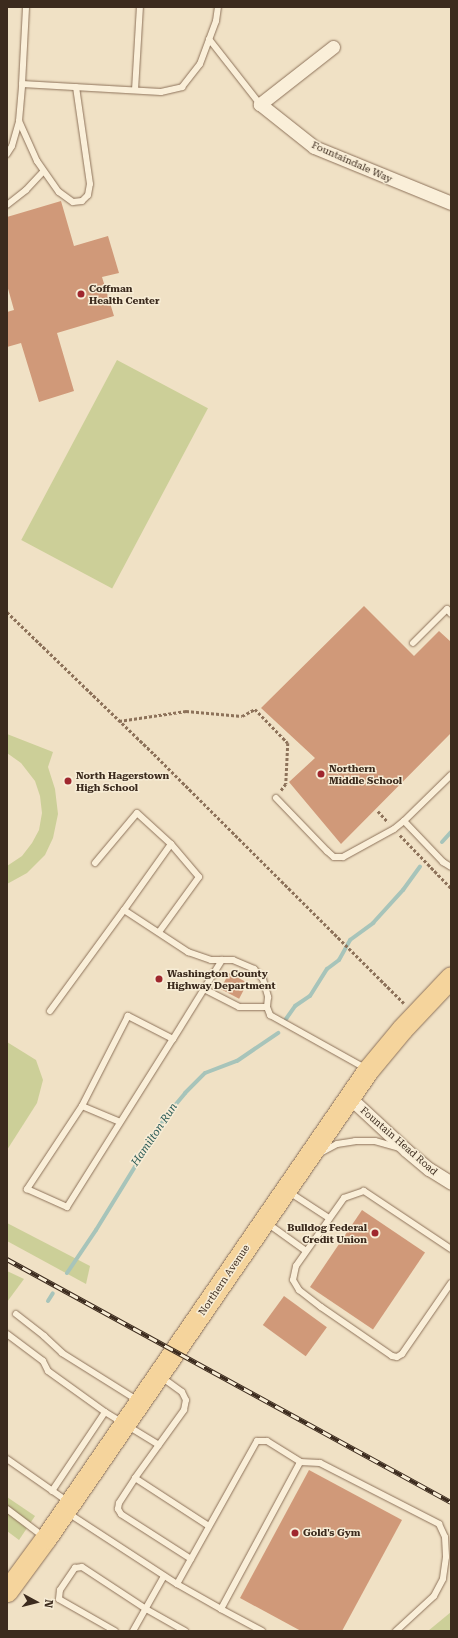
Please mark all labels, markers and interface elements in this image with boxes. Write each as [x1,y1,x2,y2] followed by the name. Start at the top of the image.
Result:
[310,139,394,185] street label: Fountaindale Way
[89,282,159,306] place label: Coffman Health Center
[76,289,86,299] marker: Coffman Health Center
[329,762,402,786] place label: Northern Middle School
[76,769,169,792] place label: North Hagerstown High School
[316,769,326,779] marker: Northern Middle School
[63,776,73,786] marker: North Hagerstown High School
[167,967,275,990] place label: Washington County Highway Department
[154,974,164,984] marker: Washington County Highway Department
[129,1101,181,1169] water label: Hamilton Run
[358,1104,440,1178] street label: Fountain Head Road
[287,1221,367,1244] place label: Bulldog Federal Credit Union
[370,1228,380,1238] marker: Bulldog Federal Credit Union
[196,1242,252,1318] street label: Northern Avenue
[303,1527,360,1539] place label: Gold's Gym
[290,1528,300,1538] marker: Gold's Gym
[16,1582,56,1622] north arrow
[41,1599,55,1609] text: N

